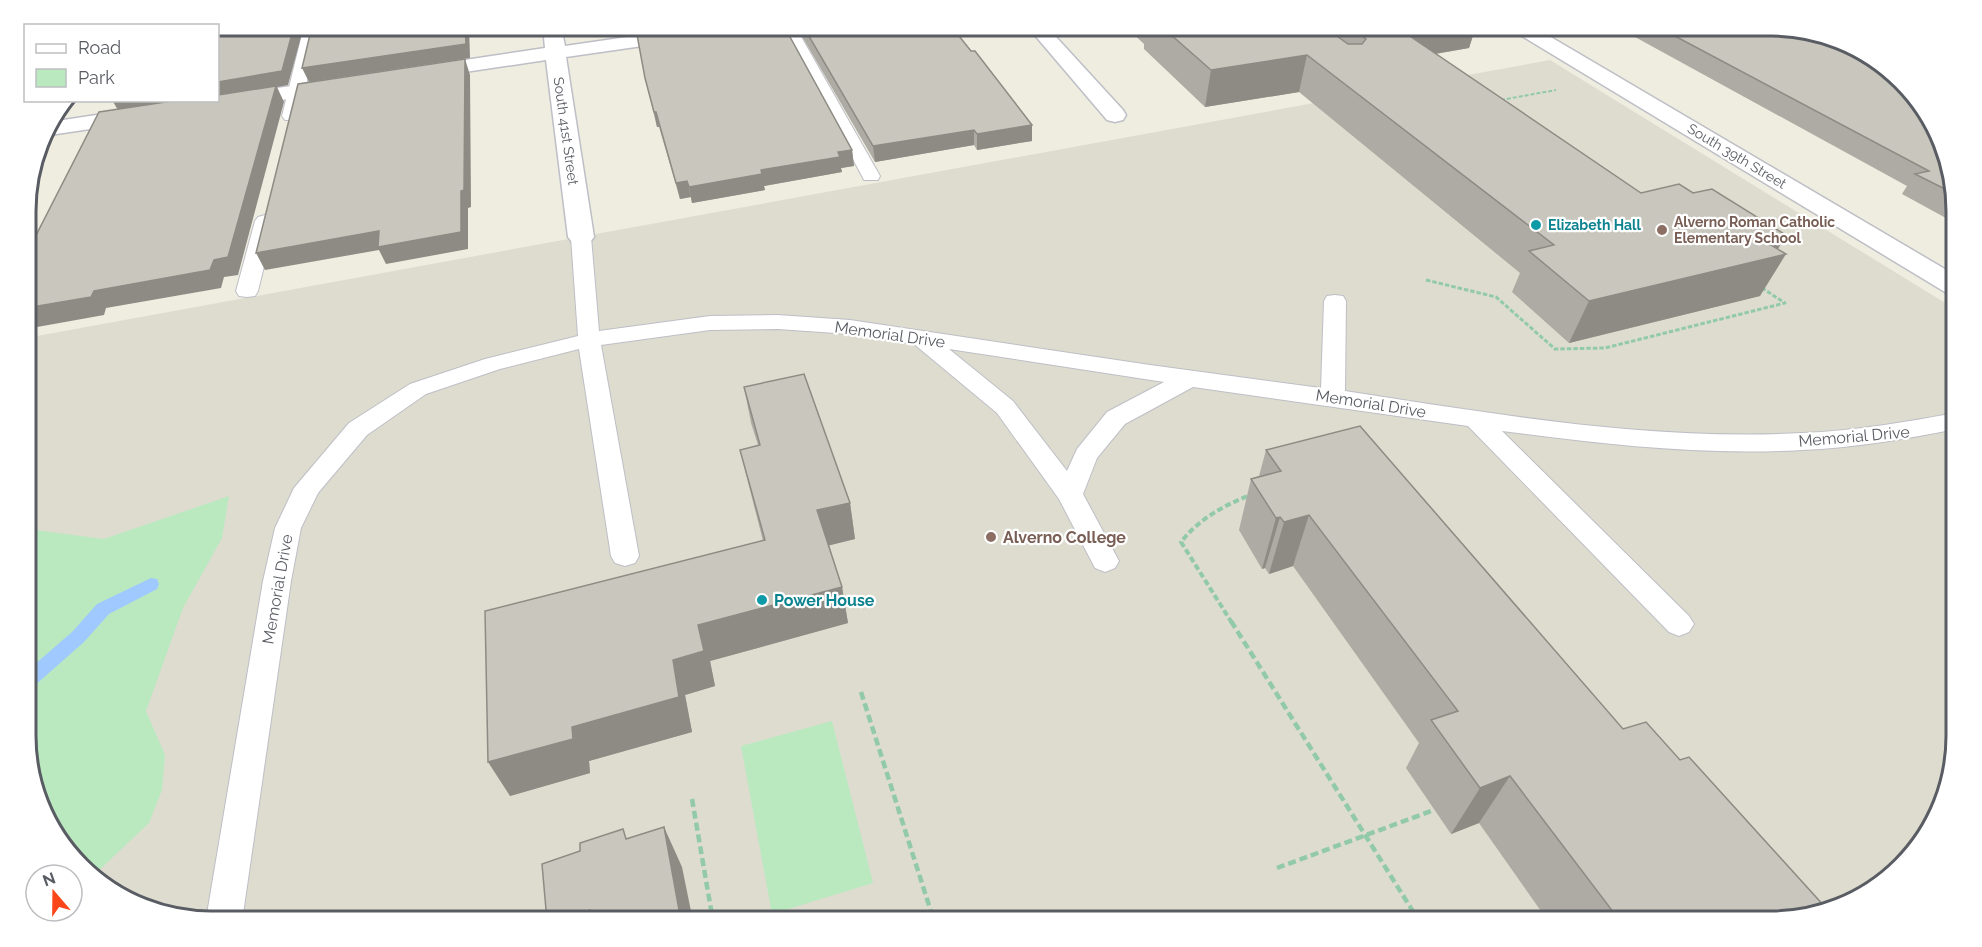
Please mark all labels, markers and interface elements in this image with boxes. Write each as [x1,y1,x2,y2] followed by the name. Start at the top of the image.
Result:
[24,24,219,102] legend
[78,37,121,58] text: Road
[78,67,115,88] text: Park
[550,76,582,186] street label: South 41st Street
[1685,120,1790,192] street label: South 39th Street
[1674,214,1835,246] place label: Alverno Roman Catholic Elementary School
[1548,217,1642,233] place label: Elizabeth Hall
[1529,218,1543,232] marker: Elizabeth Hall
[1655,223,1669,237] marker: Alverno Roman Catholic Elementary School
[833,317,946,352] street label: Memorial Drive
[1314,385,1427,422] street label: Memorial Drive
[1798,422,1910,451] street label: Memorial Drive
[1003,528,1126,547] place label: Alverno College
[984,530,998,544] marker: Alverno College
[258,533,297,646] street label: Memorial Drive
[774,591,875,610] place label: Power House
[755,593,769,607] marker: Power House
[24,863,84,923] north arrow
[40,868,58,890] text: N

